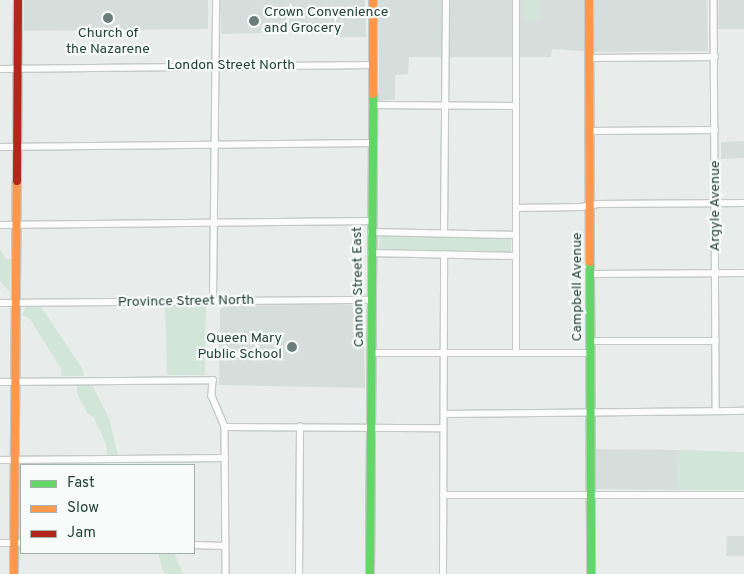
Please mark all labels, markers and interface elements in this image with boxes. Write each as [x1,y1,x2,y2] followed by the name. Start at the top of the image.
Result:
[264,5,388,38] place label: Crown Convenience and Grocery
[102,12,114,24] marker: Church of the Nazarene
[248,15,260,27] marker: Crown Convenience and Grocery
[66,26,150,58] place label: Church of the Nazarene
[167,58,295,74] street label: London Street North
[708,160,724,252] street label: Argyle Avenue
[350,226,368,348] street label: Cannon Street East
[570,232,586,342] street label: Campbell Avenue
[118,292,254,312] street label: Province Street North
[197,331,282,364] place label: Queen Mary Public School
[286,341,298,353] marker: Queen Mary Public School
[20,464,195,554] legend
[67,474,95,493] text: Fast
[67,499,99,518] text: Slow
[67,524,96,543] text: Jam

